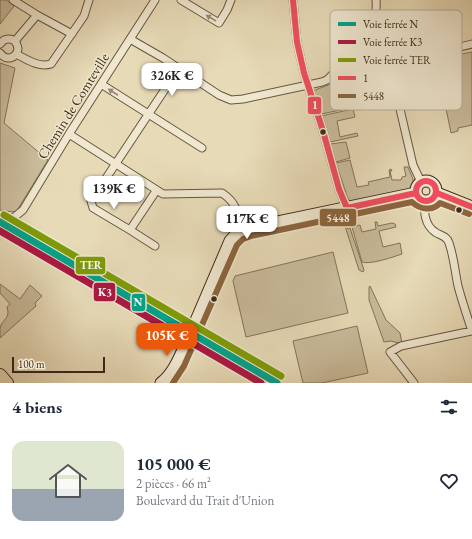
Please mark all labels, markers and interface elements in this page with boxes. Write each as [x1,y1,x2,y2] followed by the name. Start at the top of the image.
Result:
[330,10,462,110] legend
[205,15,217,22] one-way arrow
[363,17,418,31] text: Voie ferrée N
[363,35,422,49] text: Voie ferrée K3
[33,49,113,162] street label: Chemin de Comteville
[363,53,431,67] text: Voie ferrée TER
[139,63,205,97] pin: 326K €
[150,67,194,84] text: 326K €
[363,71,368,85] text: 1
[108,88,119,96] one-way arrow
[363,89,384,103] text: 5448
[307,96,322,115] line badge: 1
[312,98,318,112] text: 1
[318,127,328,137] unlabelled marker
[81,176,147,210] pin: 139K €
[92,180,136,197] text: 139K €
[454,205,464,215] unlabelled marker
[214,206,280,240] pin: 117K €
[319,208,357,227] line badge: 5448
[225,210,269,227] text: 117K €
[326,211,350,225] text: 5448
[75,256,106,275] line badge: TER
[80,258,103,272] text: TER
[93,282,116,302] line badge: K3
[98,285,112,299] text: K3
[131,293,146,312] line badge: N
[209,294,219,304] unlabelled marker
[134,295,143,309] text: N
[134,323,200,357] pin: 105K €
[145,327,189,344] text: 105K €
[12,355,105,374] scale bar
[18,357,45,371] text: 100 m
[12,396,62,418] text: 4 biens
[438,396,460,418] icon: filters
[136,453,211,475] text: 105 000 €
[44,457,92,505] icon: home
[438,470,460,492] icon: heart
[136,475,211,492] text: 2 pièces · 66 m²
[136,492,274,509] text: Boulevard du Trait d'Union

